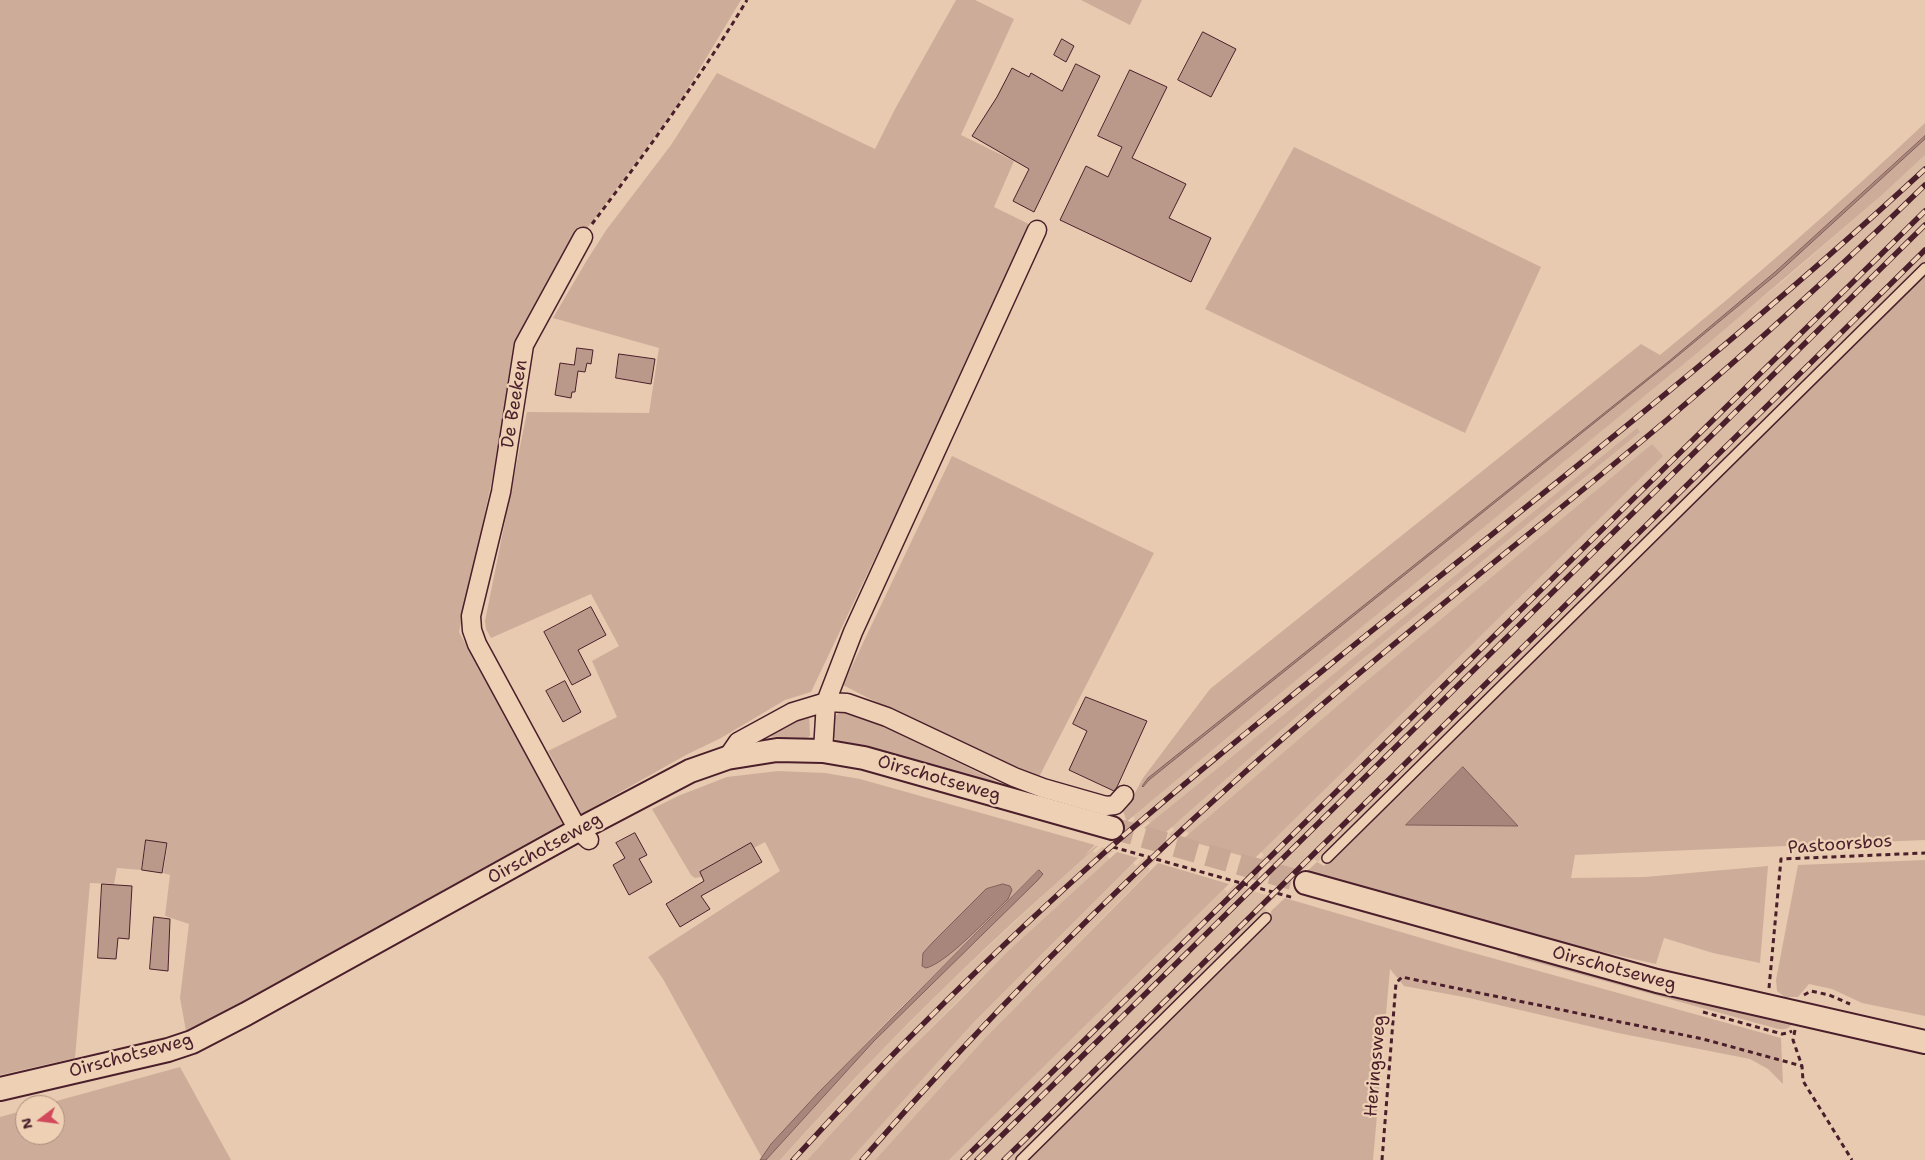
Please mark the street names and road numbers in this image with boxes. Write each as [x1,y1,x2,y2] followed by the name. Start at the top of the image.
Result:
[497,358,533,450] street label: De Beeken
[875,751,1003,807] street label: Oirschotseweg
[484,809,606,889] street label: Oirschotseweg
[1787,831,1893,859] street label: Pastoorsbos
[1550,942,1678,996] street label: Oirschotseweg
[1361,1014,1391,1118] street label: Heringsweg
[67,1029,195,1083] street label: Oirschotseweg

